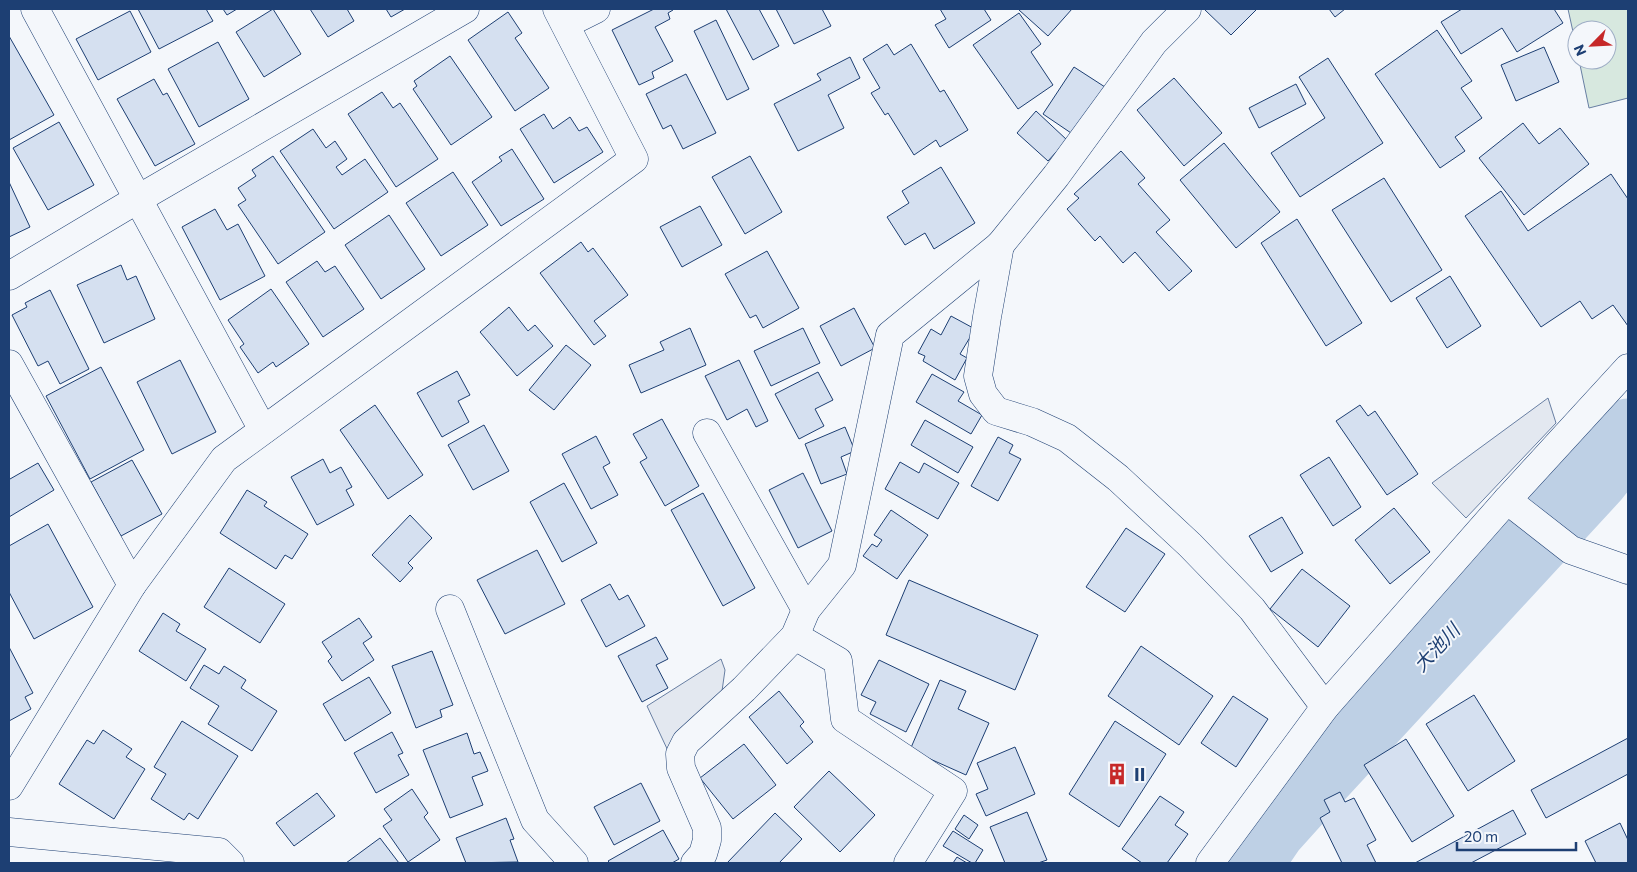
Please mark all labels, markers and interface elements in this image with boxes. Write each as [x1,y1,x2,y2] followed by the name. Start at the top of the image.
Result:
[1567,20,1617,70] north arrow
[1570,42,1590,59] text: N
[1408,617,1465,676] water label: 大池川
[1104,761,1130,787] building icon: II
[1134,763,1145,785] place label: II
[1457,820,1576,852] scale bar
[1464,827,1498,845] text: 20 m

